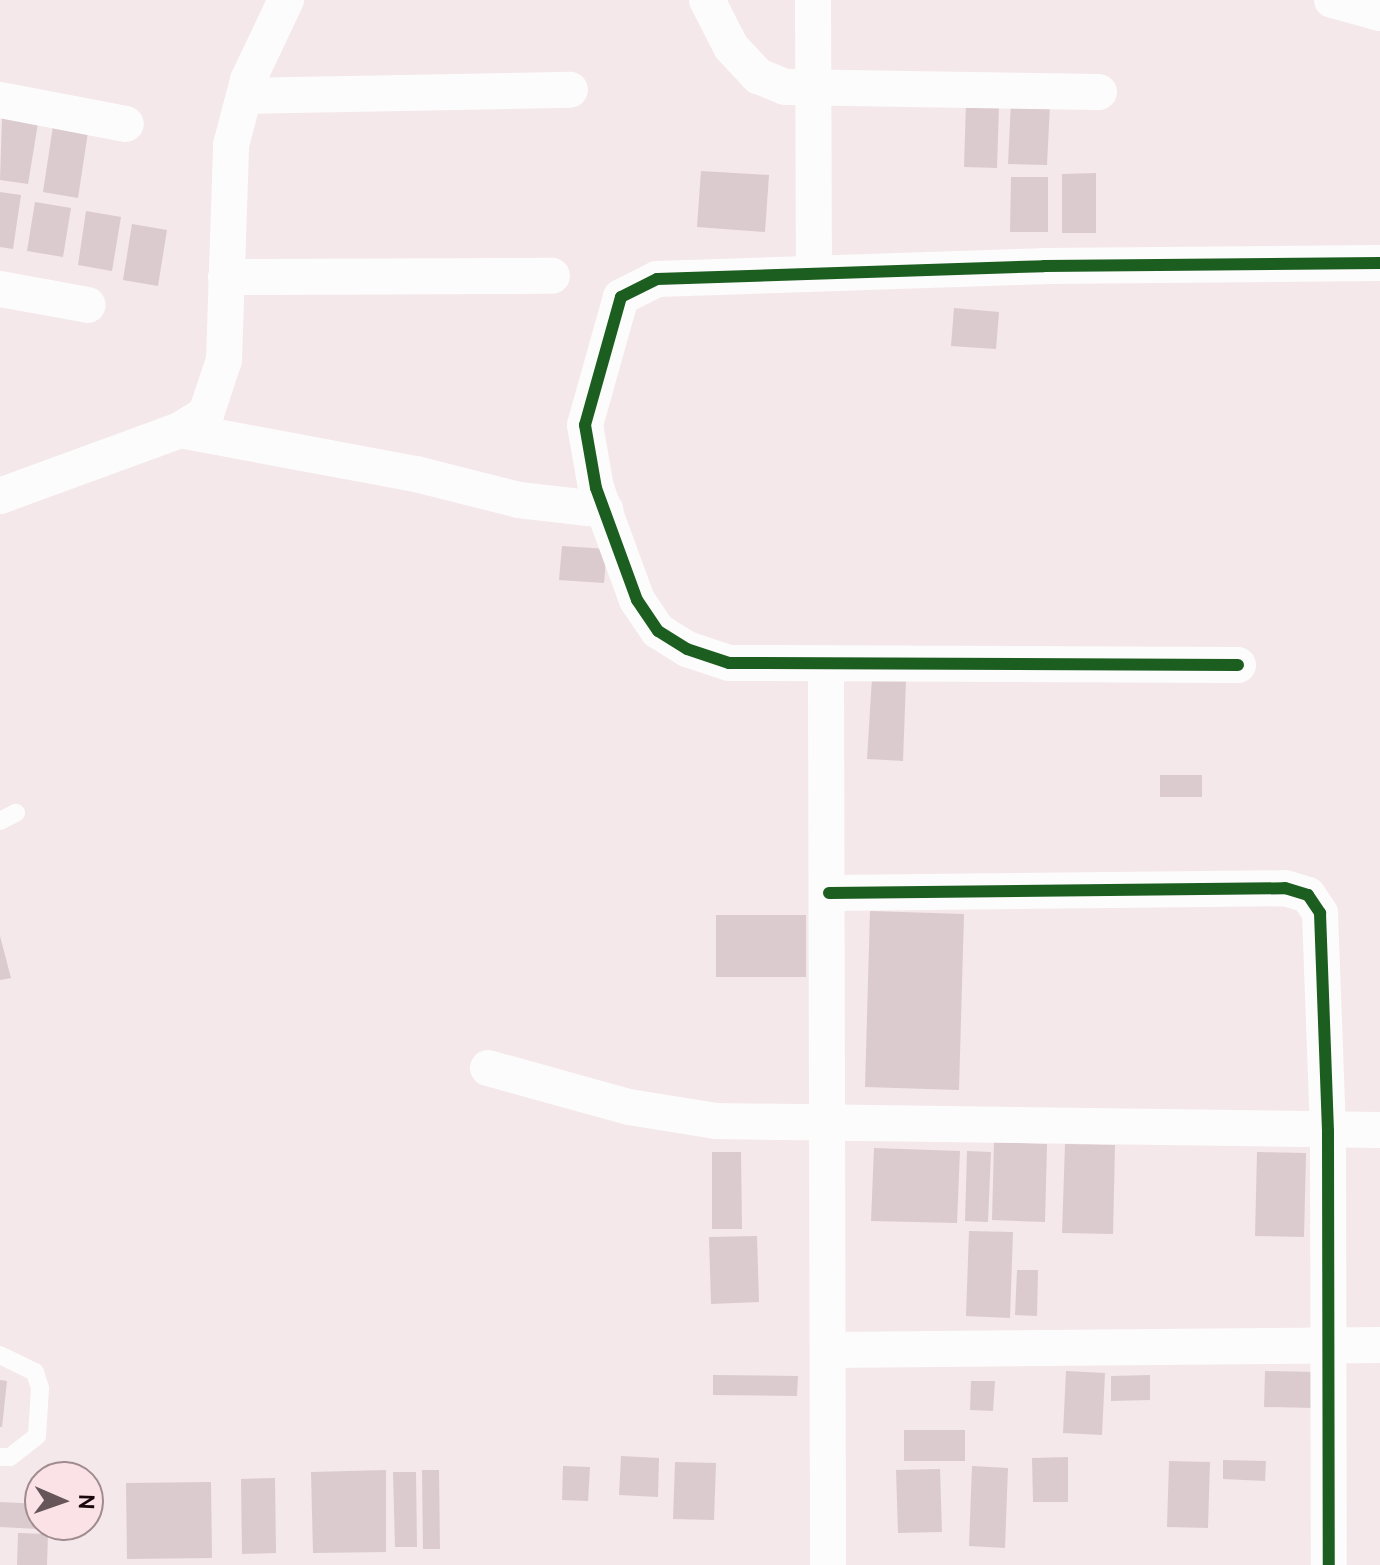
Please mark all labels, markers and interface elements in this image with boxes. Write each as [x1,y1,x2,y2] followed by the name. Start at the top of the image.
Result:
[24,1461,104,1541] north arrow
[73,1494,100,1510] text: N

